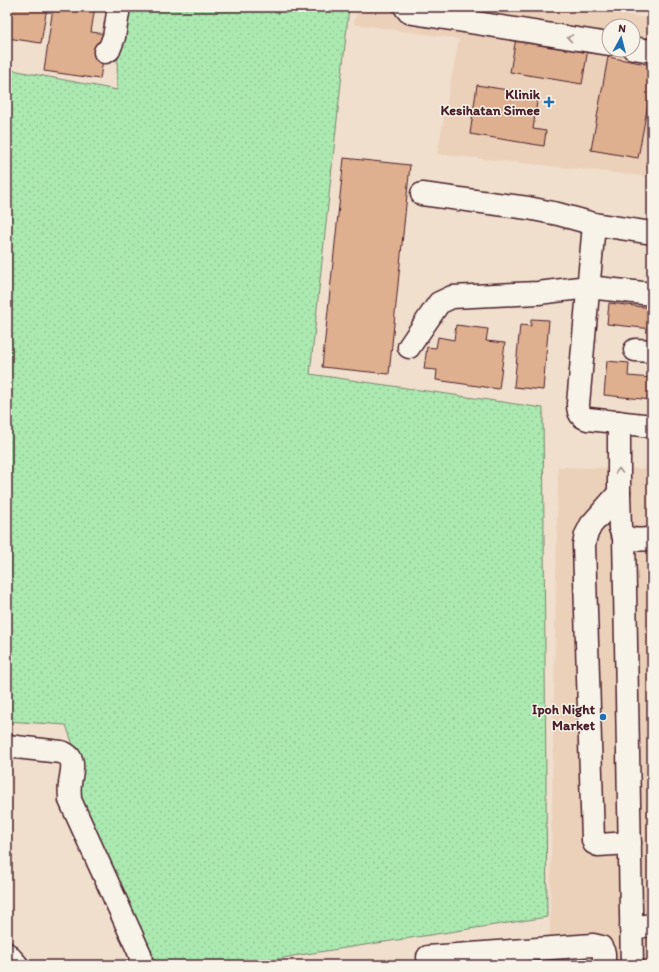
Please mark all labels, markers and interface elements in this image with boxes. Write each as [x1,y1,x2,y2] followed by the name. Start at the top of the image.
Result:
[601,18,641,58] north arrow
[618,22,627,35] text: N
[567,34,574,43] one-way arrow
[440,86,541,119] place label: Klinik Kesihatan Simee
[543,96,555,108] marker: Klinik Kesihatan Simee
[615,468,623,474] one-way arrow
[532,701,596,734] place label: Ipoh Night Market
[598,712,608,722] marker: Ipoh Night Market

